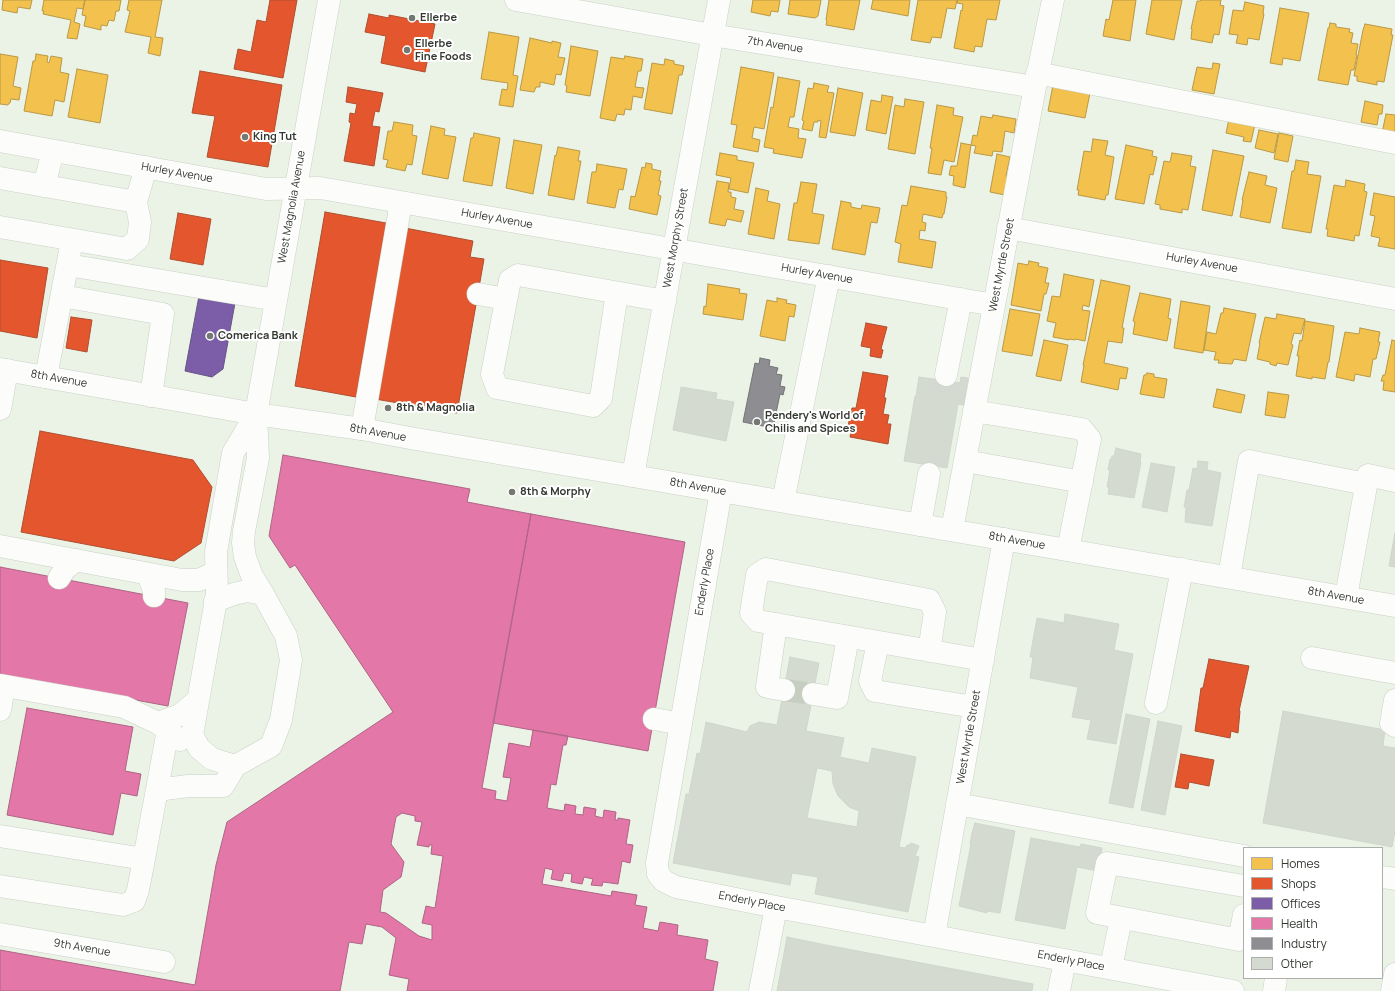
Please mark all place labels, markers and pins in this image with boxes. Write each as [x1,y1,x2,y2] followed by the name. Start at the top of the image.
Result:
[420,11,457,25] place label: Ellerbe
[407,13,417,23] marker: Ellerbe
[415,37,471,63] place label: Ellerbe Fine Foods
[402,45,412,55] marker: Ellerbe Fine Foods
[253,130,297,144] place label: King Tut
[240,132,250,142] marker: King Tut
[218,329,298,343] place label: Comerica Bank
[205,331,215,341] marker: Comerica Bank
[396,401,475,415] place label: 8th & Magnolia
[383,403,393,413] marker: 8th & Magnolia
[765,409,863,435] place label: Pendery's World of Chilis and Spices
[752,417,762,427] marker: Pendery's World of Chilis and Spices
[520,485,591,499] place label: 8th & Morphy
[507,487,517,497] marker: 8th & Morphy

